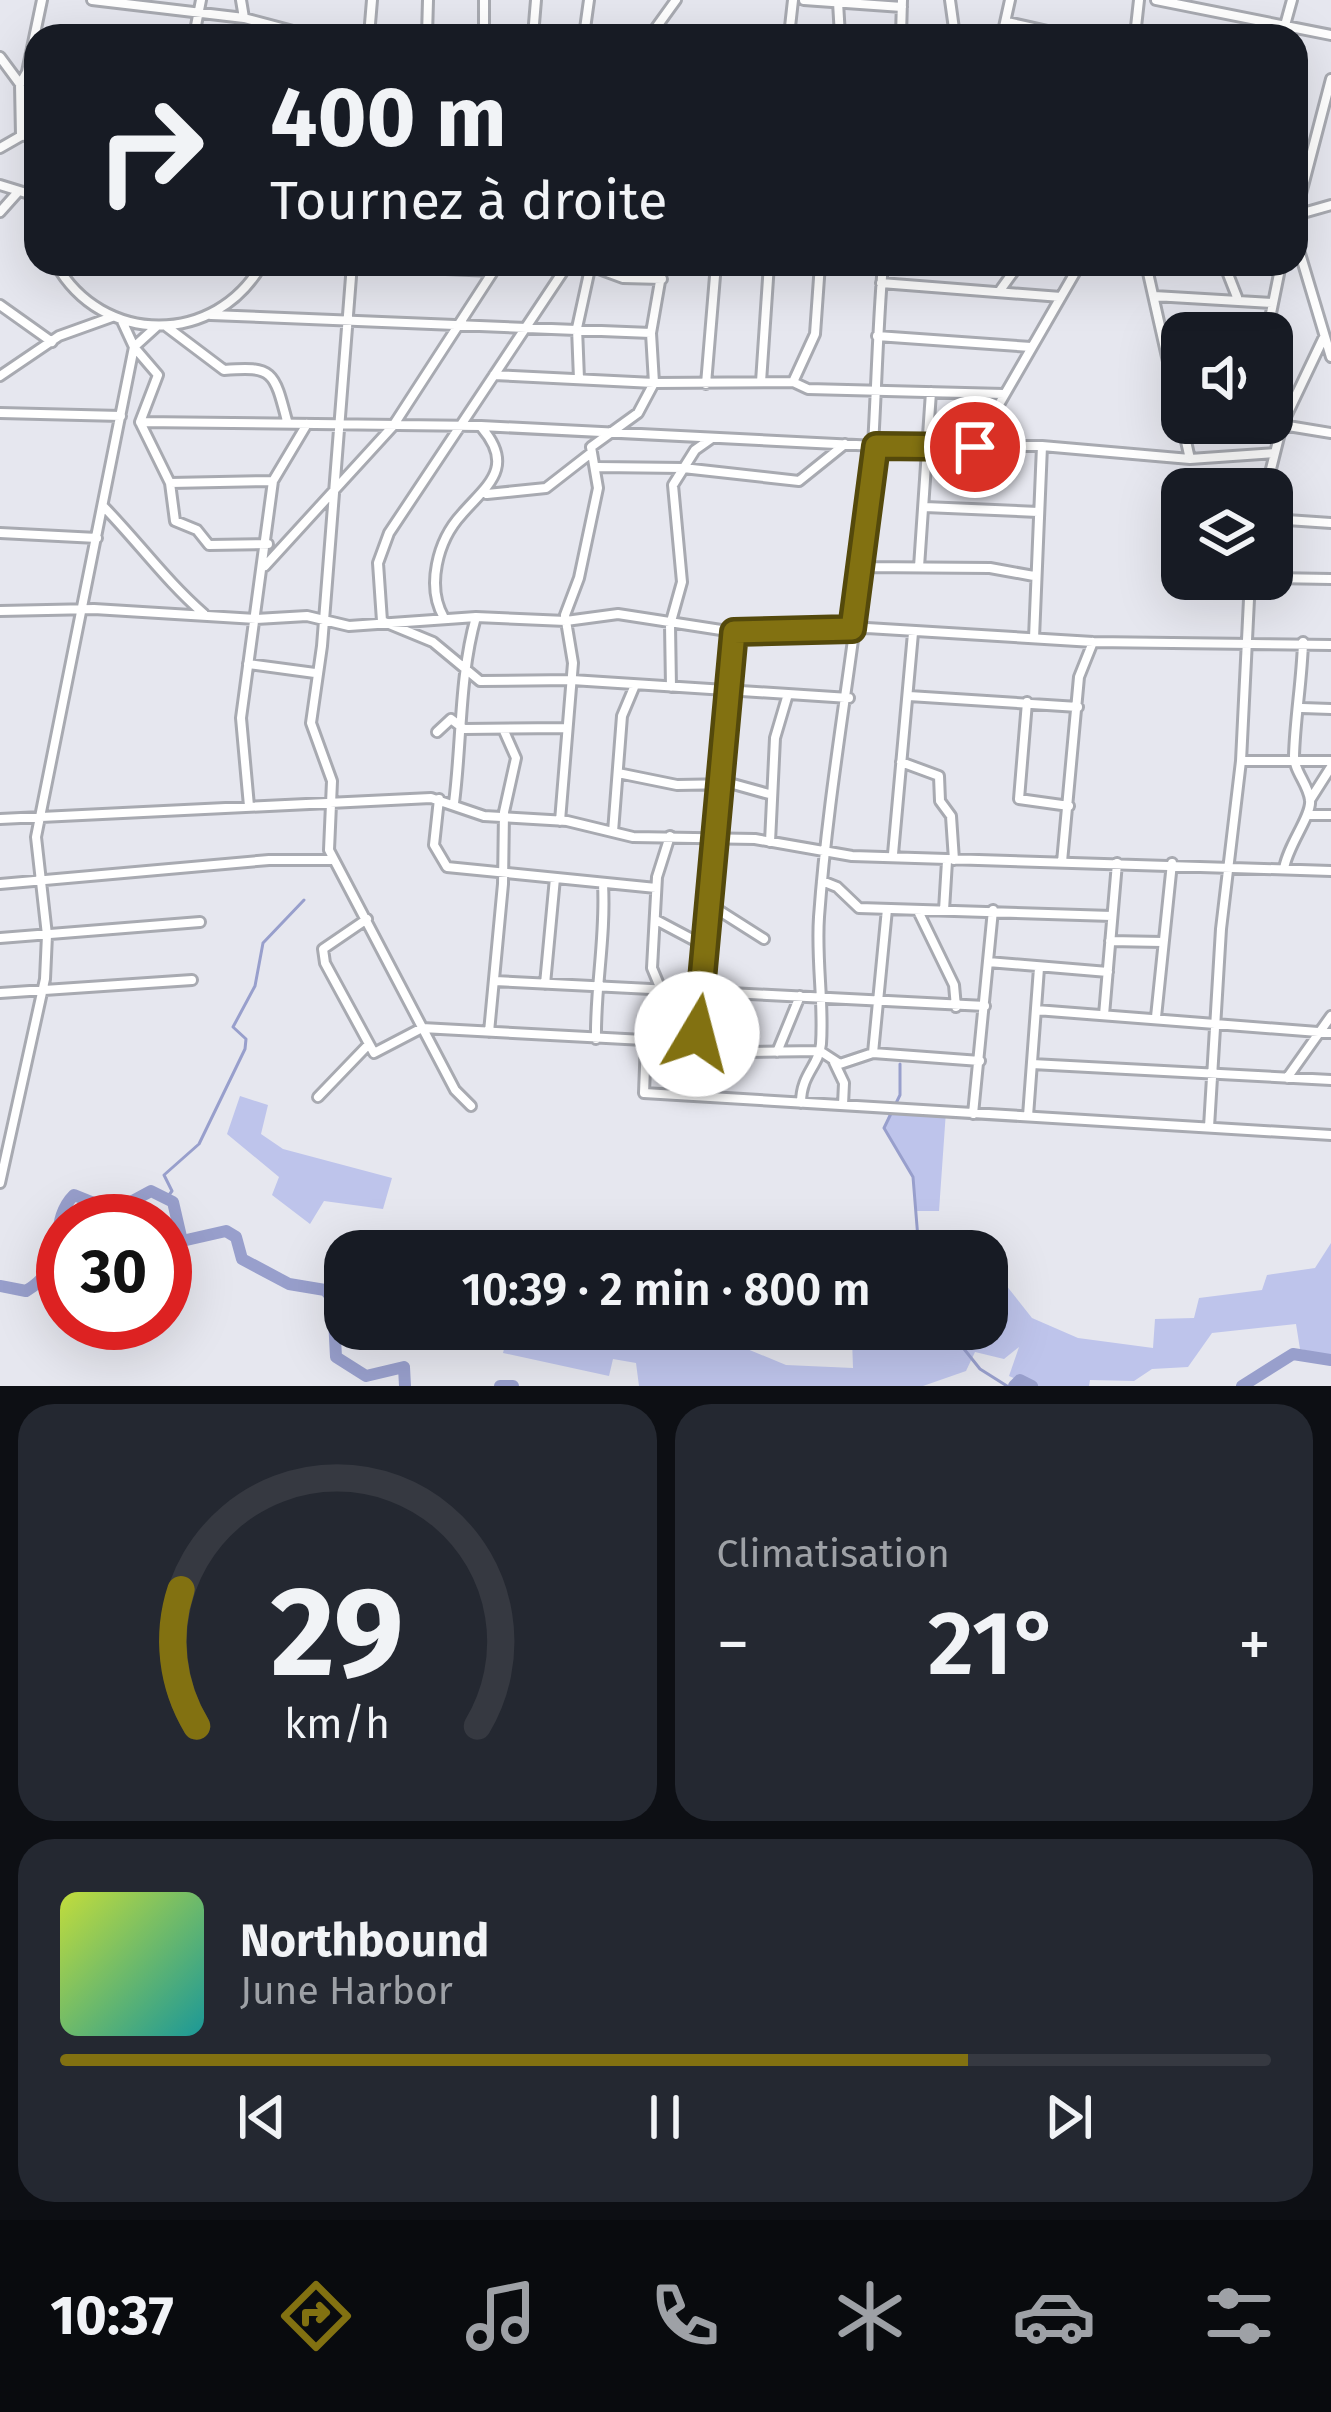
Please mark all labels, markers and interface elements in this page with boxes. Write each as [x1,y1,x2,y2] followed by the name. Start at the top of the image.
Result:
[270,67,507,168] text: 400 m
[72,72,228,228] icon: right
[270,169,667,233] text: Tournez à droite
[1161,312,1293,600] map controls
[1161,312,1293,444] button: sound
[924,396,1026,498] pin
[942,414,1008,480] icon: arrive
[1161,468,1293,600] button: layers
[634,971,760,1097] position arrow
[36,1194,192,1350] speed limit sign: 30
[461,1263,871,1317] text: 10:39 · 2 min · 800 m
[717,1531,950,1577] text: Climatisation
[271,1558,404,1708] text: 29
[928,1590,1060,1698] text: 21°
[717,1605,750,1684] text: −
[1238,1605,1271,1684] text: +
[284,1697,390,1748] text: km/h
[240,1914,489,1968] text: Northbound
[240,1968,453,2014] text: June Harbor
[229,2084,295,2150] icon: previous
[632,2084,698,2150] icon: pause
[1036,2084,1102,2150] icon: next
[274,2274,358,2358] icon: directions
[459,2274,543,2358] icon: music
[643,2274,727,2358] icon: phone
[828,2274,912,2358] icon: climate
[1012,2274,1096,2358] icon: car
[1197,2274,1281,2358] icon: filters
[50,2284,174,2348] text: 10:37

